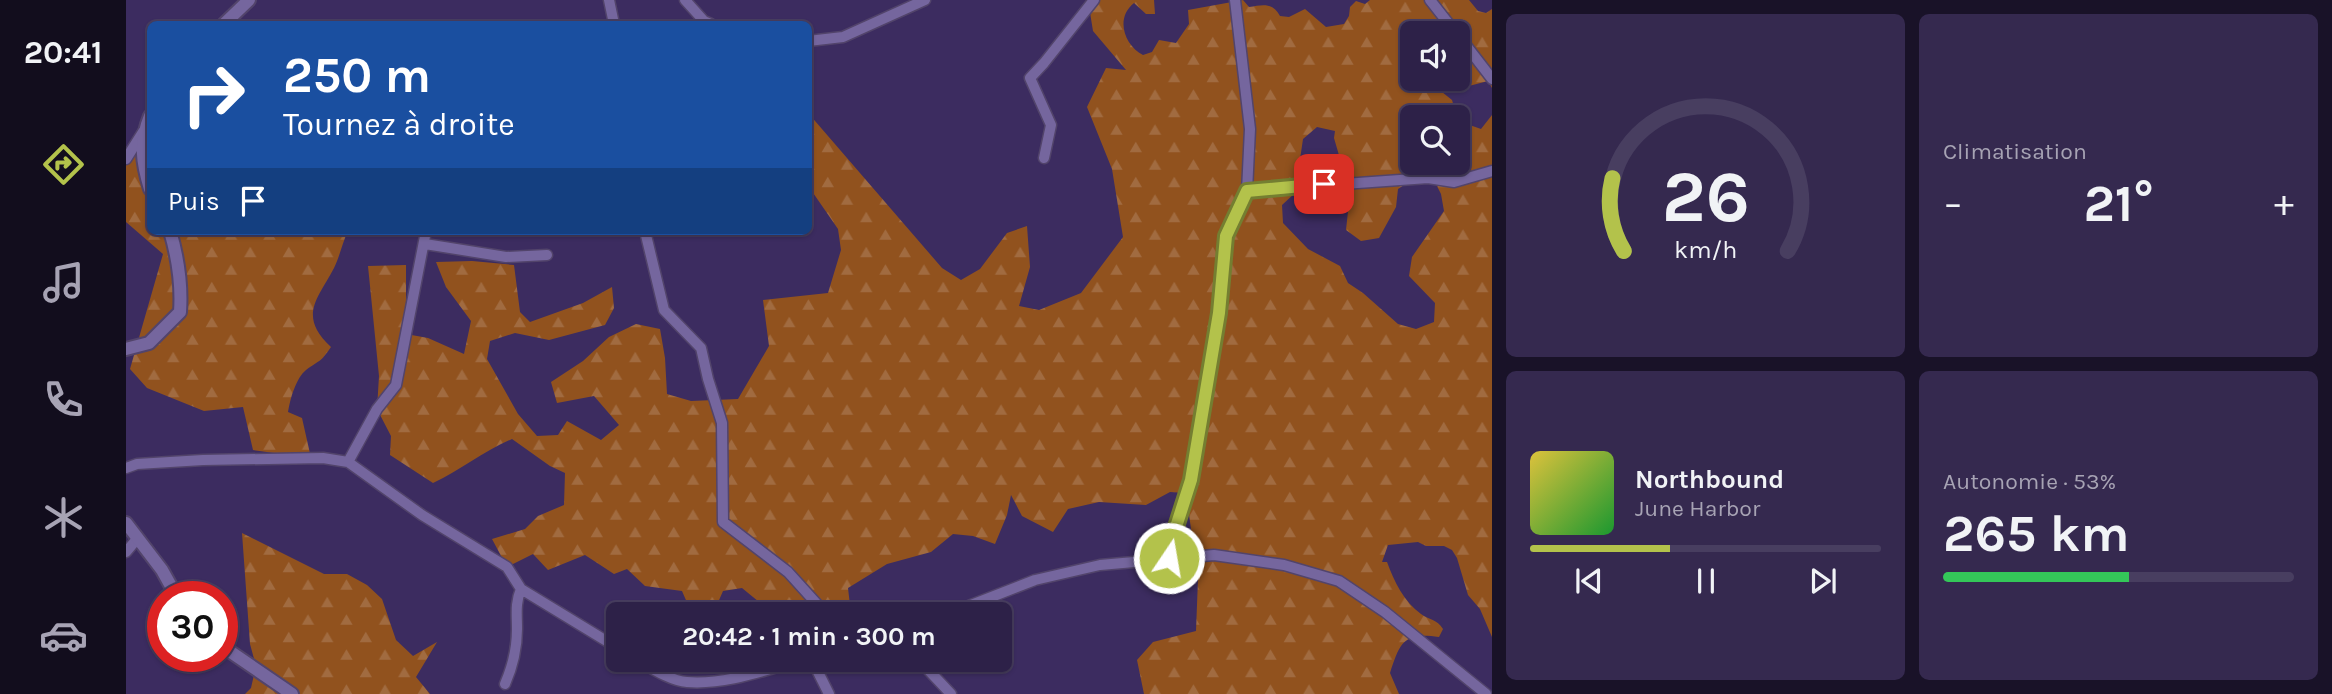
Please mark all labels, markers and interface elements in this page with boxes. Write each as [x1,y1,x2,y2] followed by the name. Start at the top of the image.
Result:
[1400,21,1470,175] map controls
[1400,21,1470,91] button: sound
[24,34,102,71] text: 20:41
[283,47,431,104] text: 250 m
[168,49,259,140] icon: right
[1400,105,1470,175] button: search
[283,106,515,143] text: Tournez à droite
[1943,138,2087,165] text: Climatisation
[39,140,88,189] icon: directions
[1294,154,1354,214] pin
[1661,155,1750,240] text: 26
[1305,165,1343,203] icon: arrive
[2083,173,2154,234] text: 21°
[1943,181,1963,226] text: −
[2274,181,2294,226] text: +
[234,182,272,220] icon: arrive
[168,186,220,217] text: Puis
[1674,235,1737,264] text: km/h
[39,258,88,307] icon: music
[39,375,88,424] icon: phone
[1635,464,1784,495] text: Northbound
[1943,468,2116,495] text: Autonomie · 53%
[39,493,88,542] icon: climate
[1635,495,1760,522] text: June Harbor
[1943,503,2130,564] text: 265 km
[1132,521,1206,595] position arrow
[1570,562,1608,600] icon: previous
[1687,562,1725,600] icon: pause
[1804,562,1842,600] icon: next
[147,581,238,672] speed limit sign: 30
[39,611,88,660] icon: car
[682,621,936,652] text: 20:42 · 1 min · 300 m

